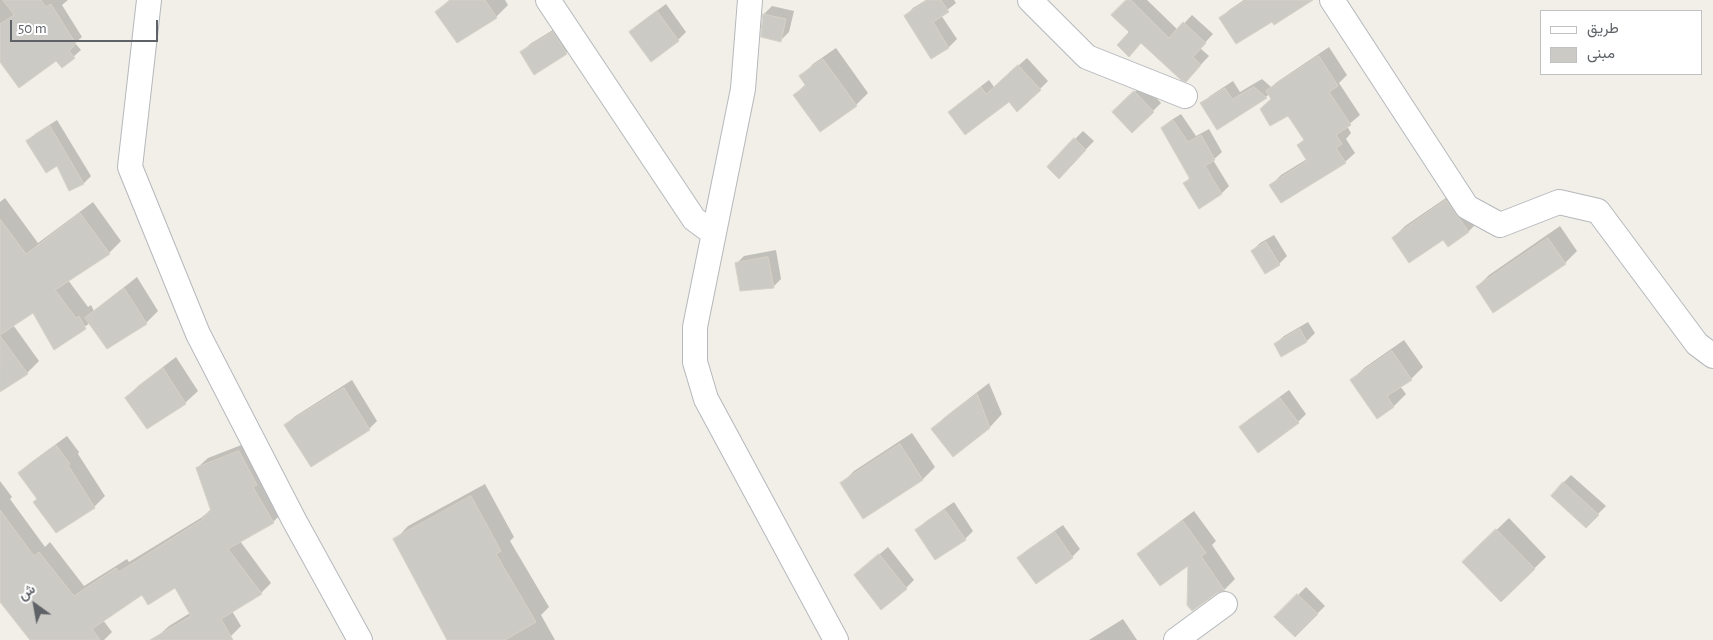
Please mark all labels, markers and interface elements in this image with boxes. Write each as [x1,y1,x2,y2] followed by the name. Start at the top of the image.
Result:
[12,10,160,42] scale bar
[1540,10,1703,75] legend
[18,21,47,36] text: 50 m
[1587,21,1619,36] text: طريق
[1587,46,1615,61] text: مبنى
[10,580,60,630] north arrow
[16,582,38,603] text: ش

